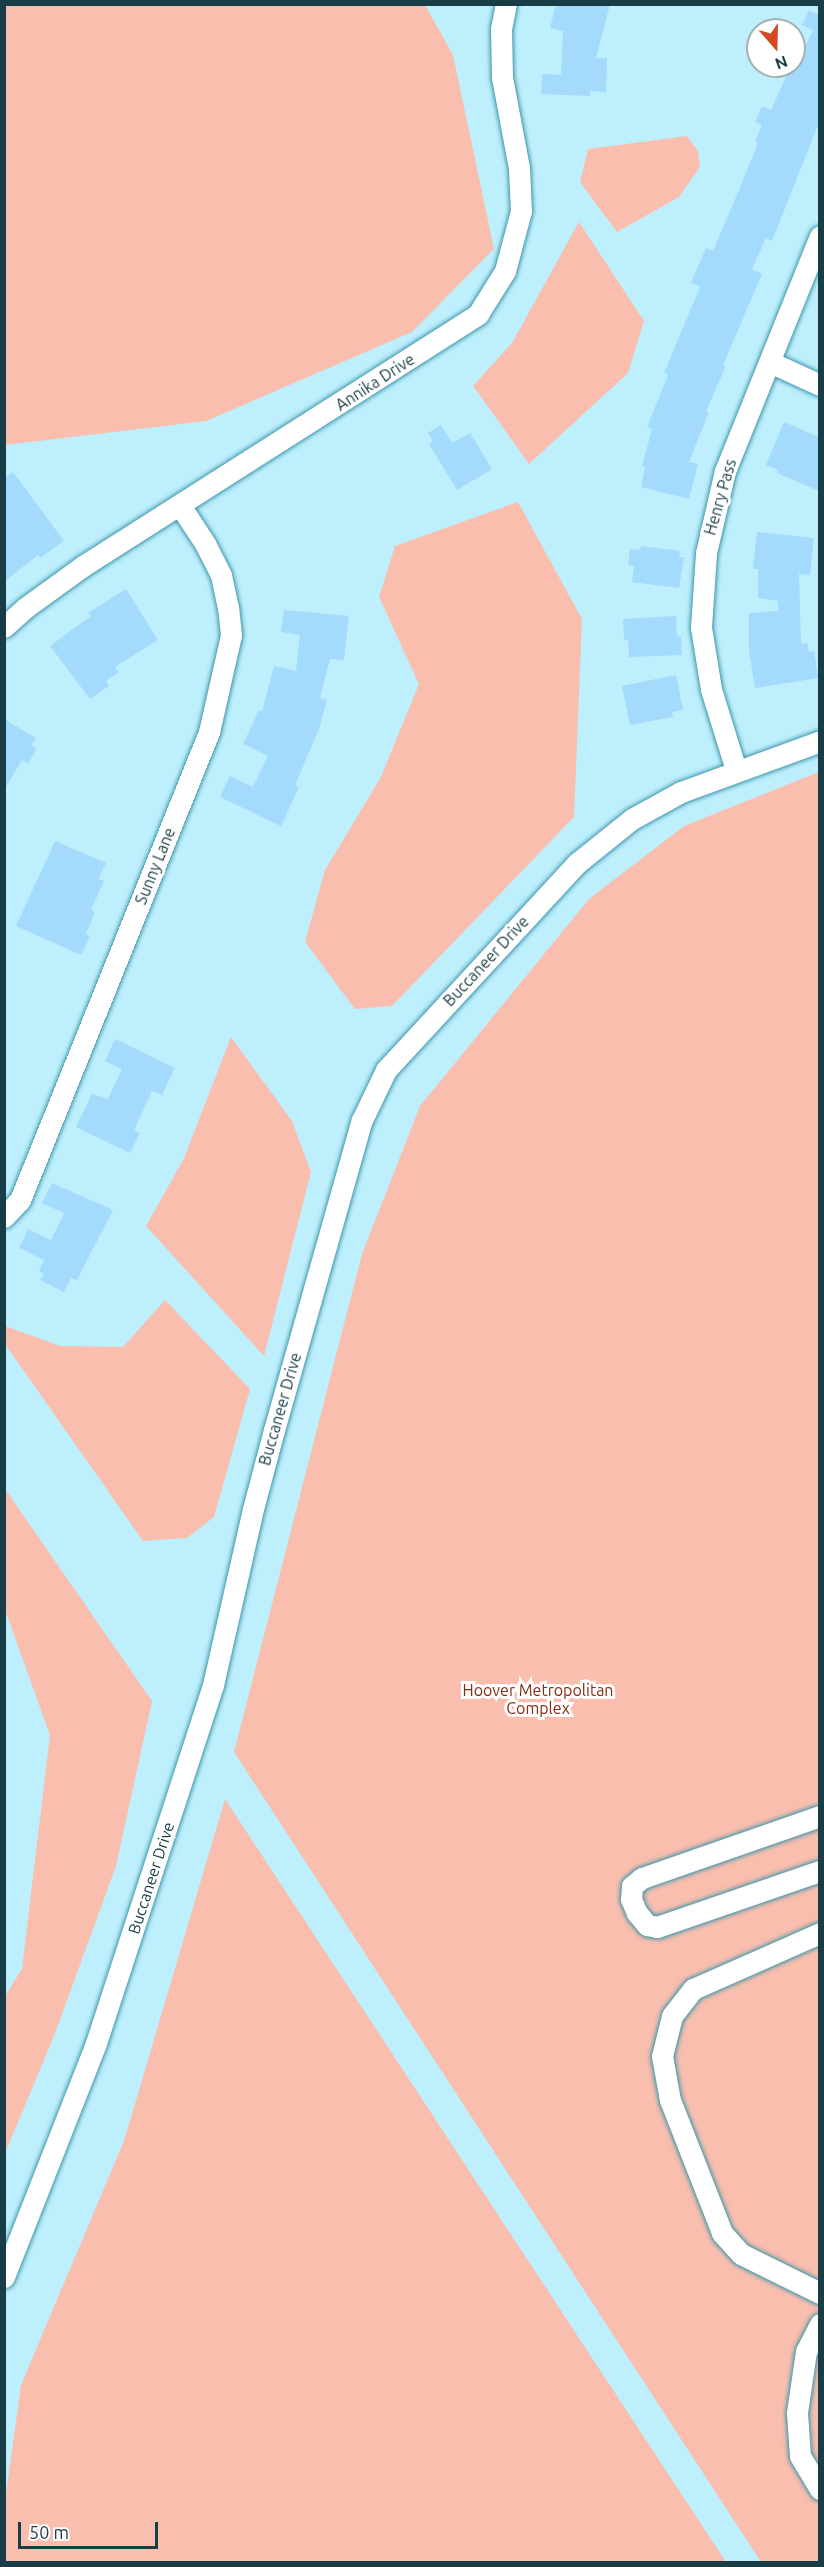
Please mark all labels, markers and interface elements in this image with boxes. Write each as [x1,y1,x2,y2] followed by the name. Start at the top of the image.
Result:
[746,18,806,78] north arrow
[773,53,790,74] text: N
[332,349,418,415] street label: Annika Drive
[700,457,740,537] street label: Henry Pass
[131,825,179,907] street label: Sunny Lane
[439,912,533,1010] street label: Buccaneer Drive
[255,1350,305,1468] street label: Buccaneer Drive
[462,1680,614,1718] park label: Hoover Metropolitan Complex
[124,1820,178,1936] street label: Buccaneer Drive
[21,2510,160,2548] scale bar
[29,2522,69,2542] text: 50 m

